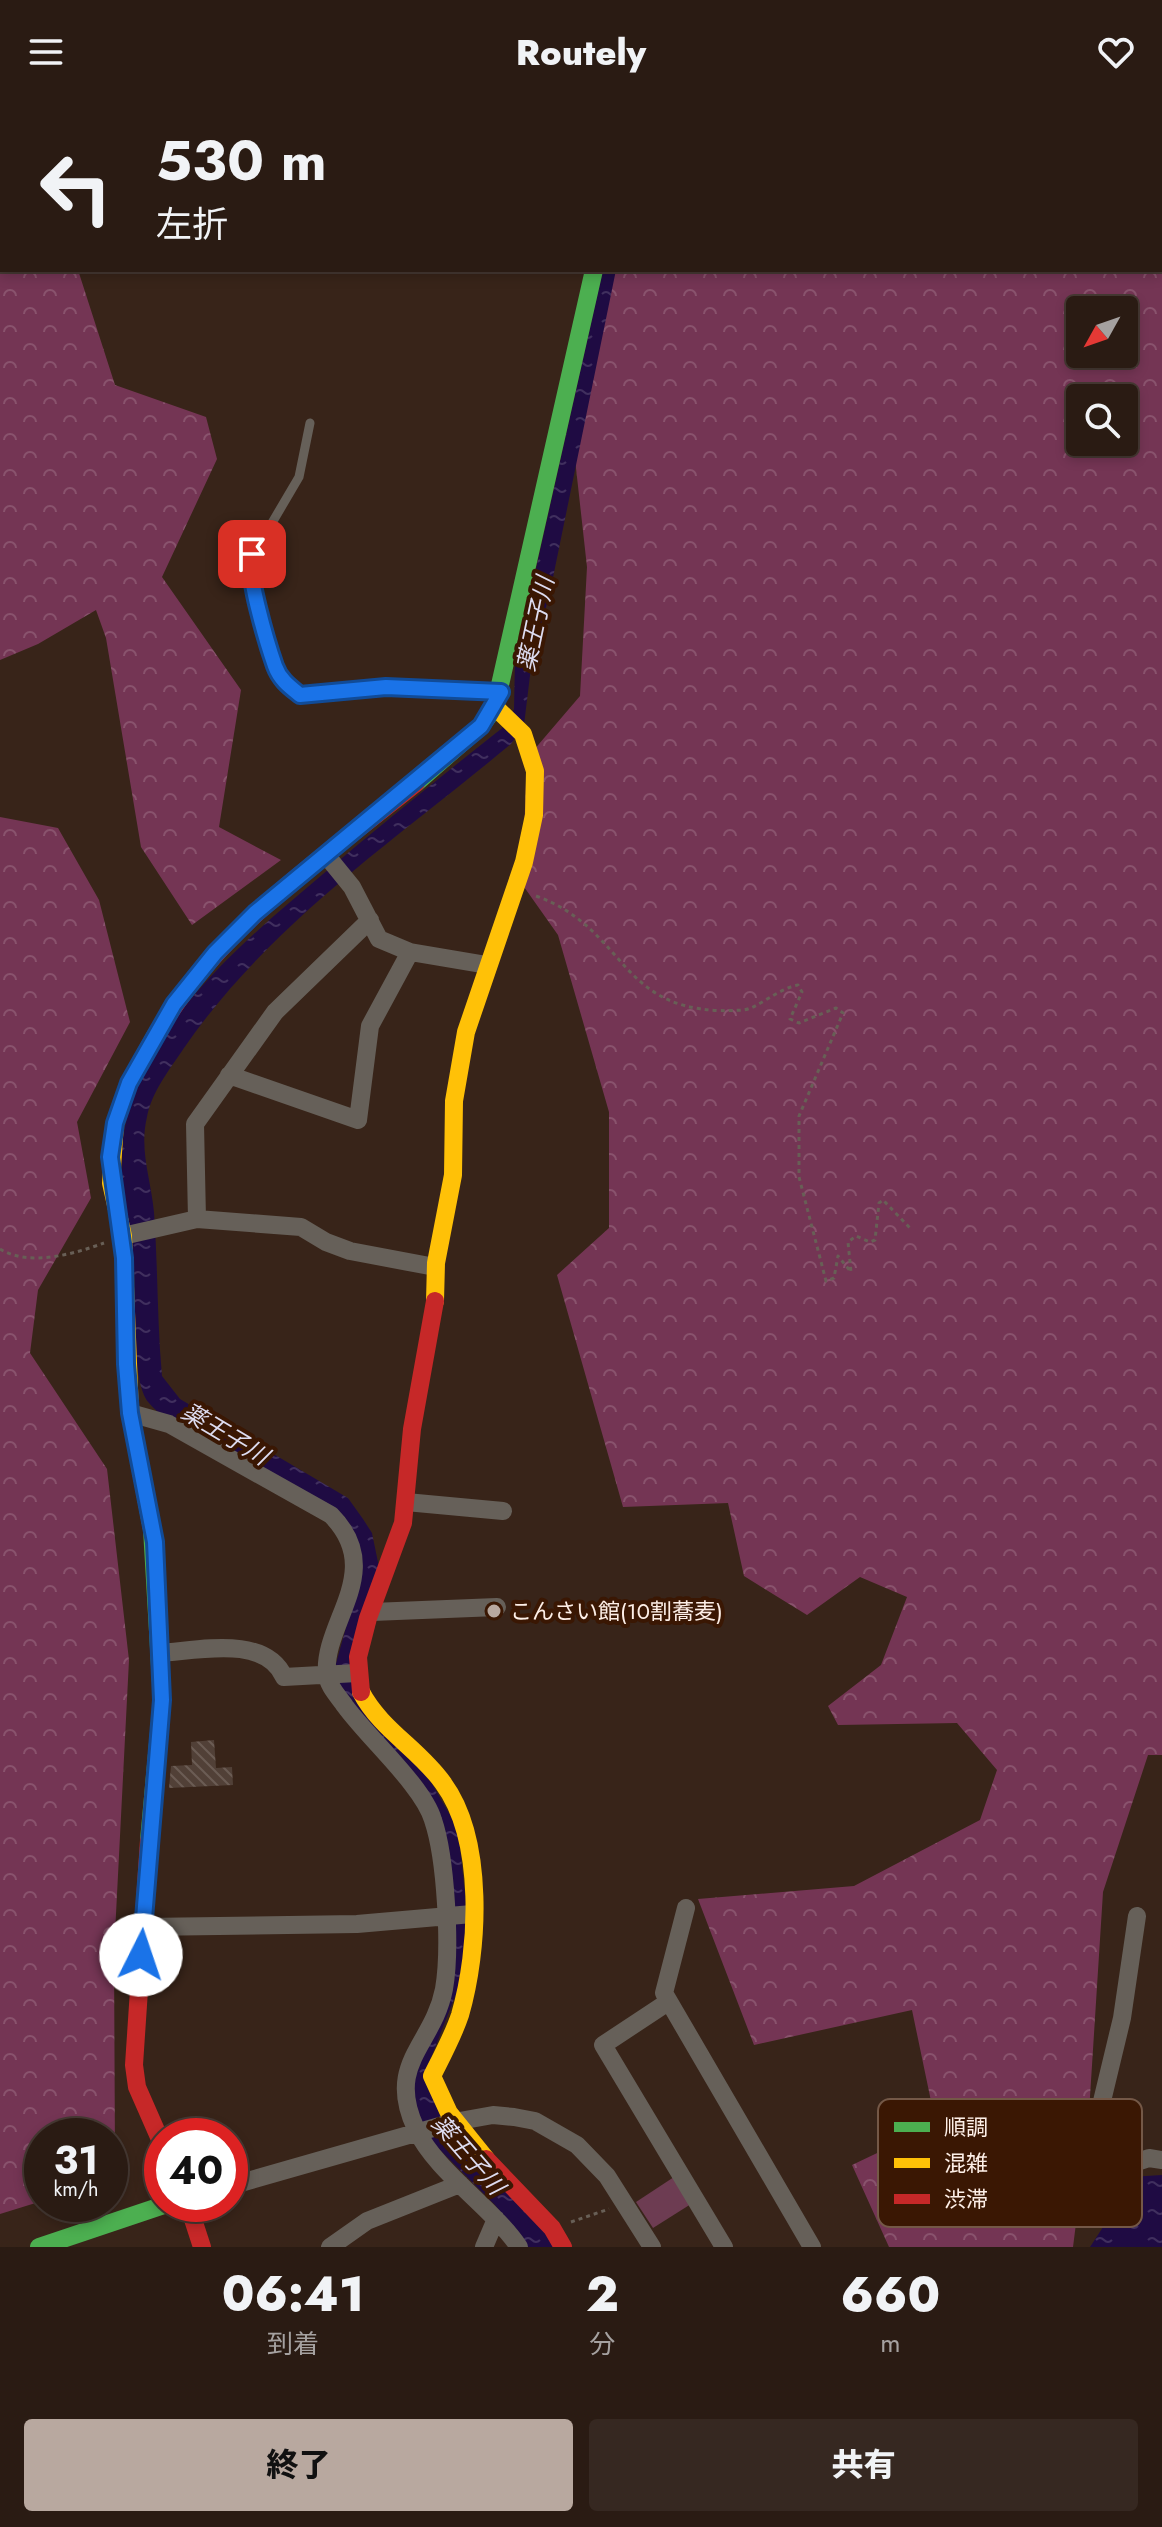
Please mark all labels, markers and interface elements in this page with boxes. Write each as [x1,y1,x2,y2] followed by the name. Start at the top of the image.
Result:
[516,26,646,78] text: Routely
[24,30,68,74] icon: menu
[1094,30,1138,74] icon: heart
[156,120,327,201] text: 530 m
[24,136,128,240] icon: left
[156,198,228,250] text: 左折
[1066,296,1138,368] north arrow
[1066,296,1138,456] map controls
[1066,384,1138,456] button: search
[218,520,286,588] pin
[230,532,274,576] icon: arrive
[508,570,563,674] water label: 薬王子川
[175,1394,278,1475] water label: 薬王子川
[510,1595,723,1627] place label: こんさい館(10割蕎麦)
[485,1602,503,1620] marker: こんさい館(10割蕎麦)
[99,1913,183,1997] position arrow
[878,2099,1142,2227] legend
[424,2107,515,2205] water label: 薬王子川
[944,2111,988,2143] text: 順調
[144,2118,248,2222] speed limit sign: 40
[53,2131,99,2189] text: 31
[944,2147,988,2179] text: 混雑
[53,2175,99,2204] text: km/h
[944,2183,988,2215] text: 渋滞
[222,2260,364,2329] text: 06:41
[586,2260,619,2329] text: 2
[841,2261,940,2330] text: 660
[880,2324,901,2362] text: m
[267,2325,319,2363] text: 到着
[589,2325,615,2363] text: 分
[24,2419,573,2511] button: 終了
[589,2419,1138,2511] button: 共有

